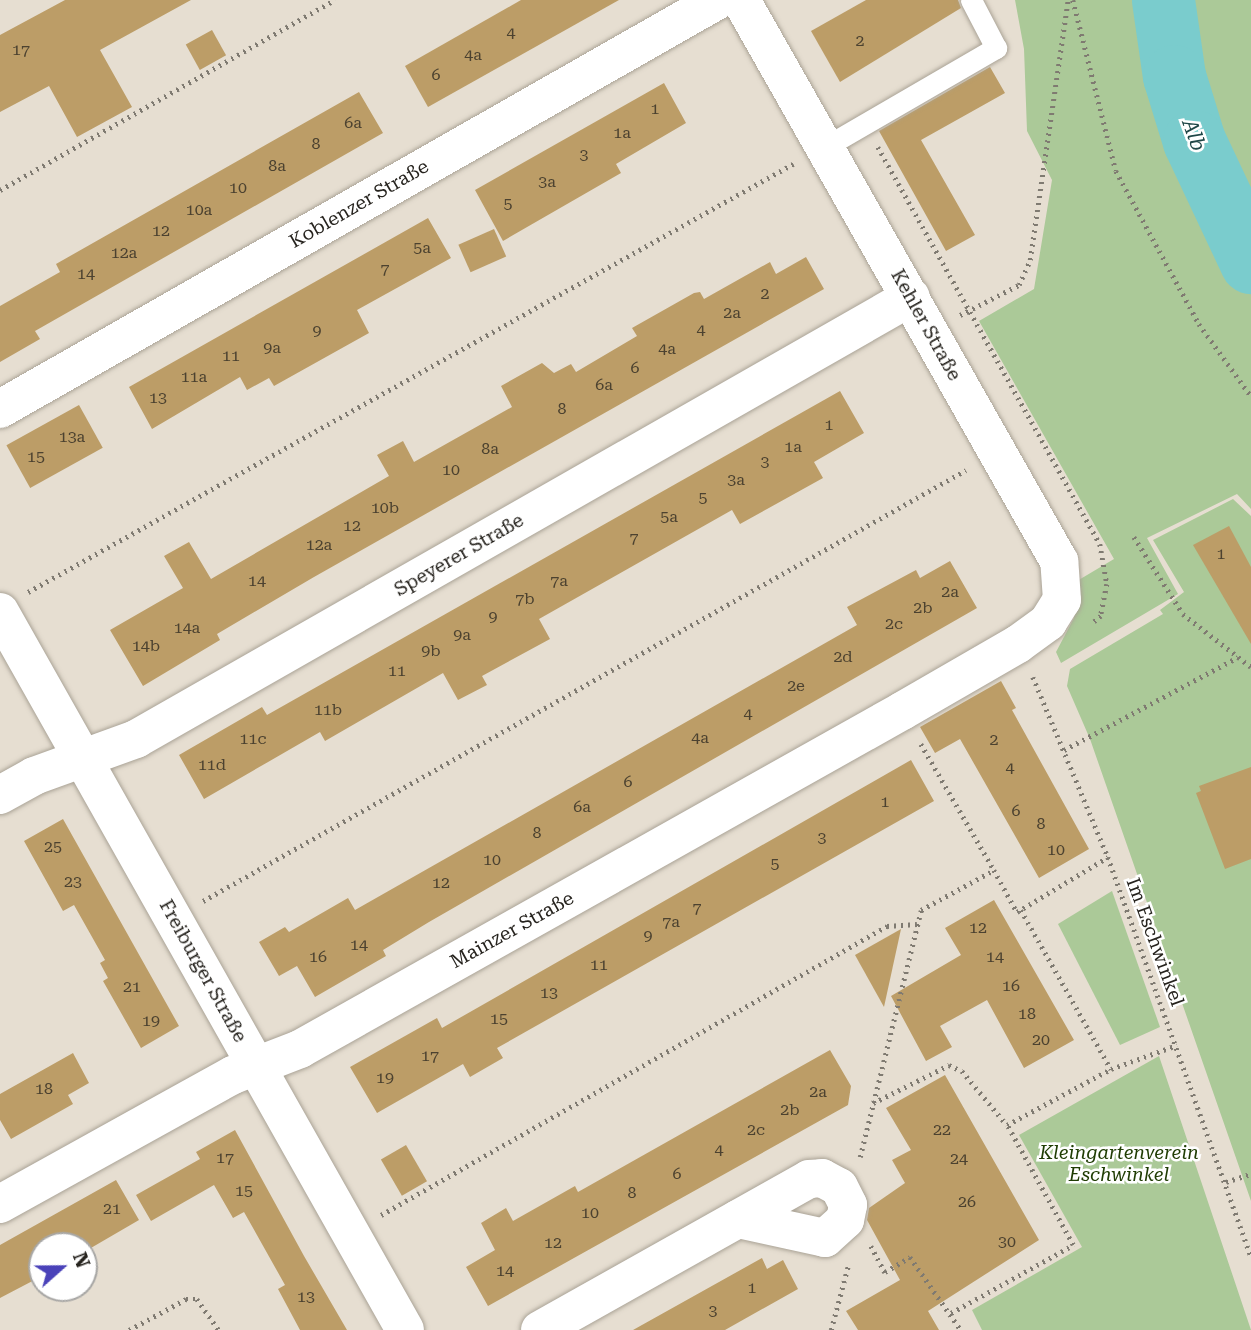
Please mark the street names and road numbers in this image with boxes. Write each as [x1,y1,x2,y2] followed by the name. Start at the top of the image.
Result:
[285,155,433,253] street label: Koblenzer Straße
[886,265,966,385] street label: Kehler Straße
[390,509,528,601] street label: Speyerer Straße
[1121,875,1189,1009] street label: Im Eschwinkel
[446,887,578,973] street label: Mainzer Straße
[154,896,252,1046] street label: Freiburger Straße

